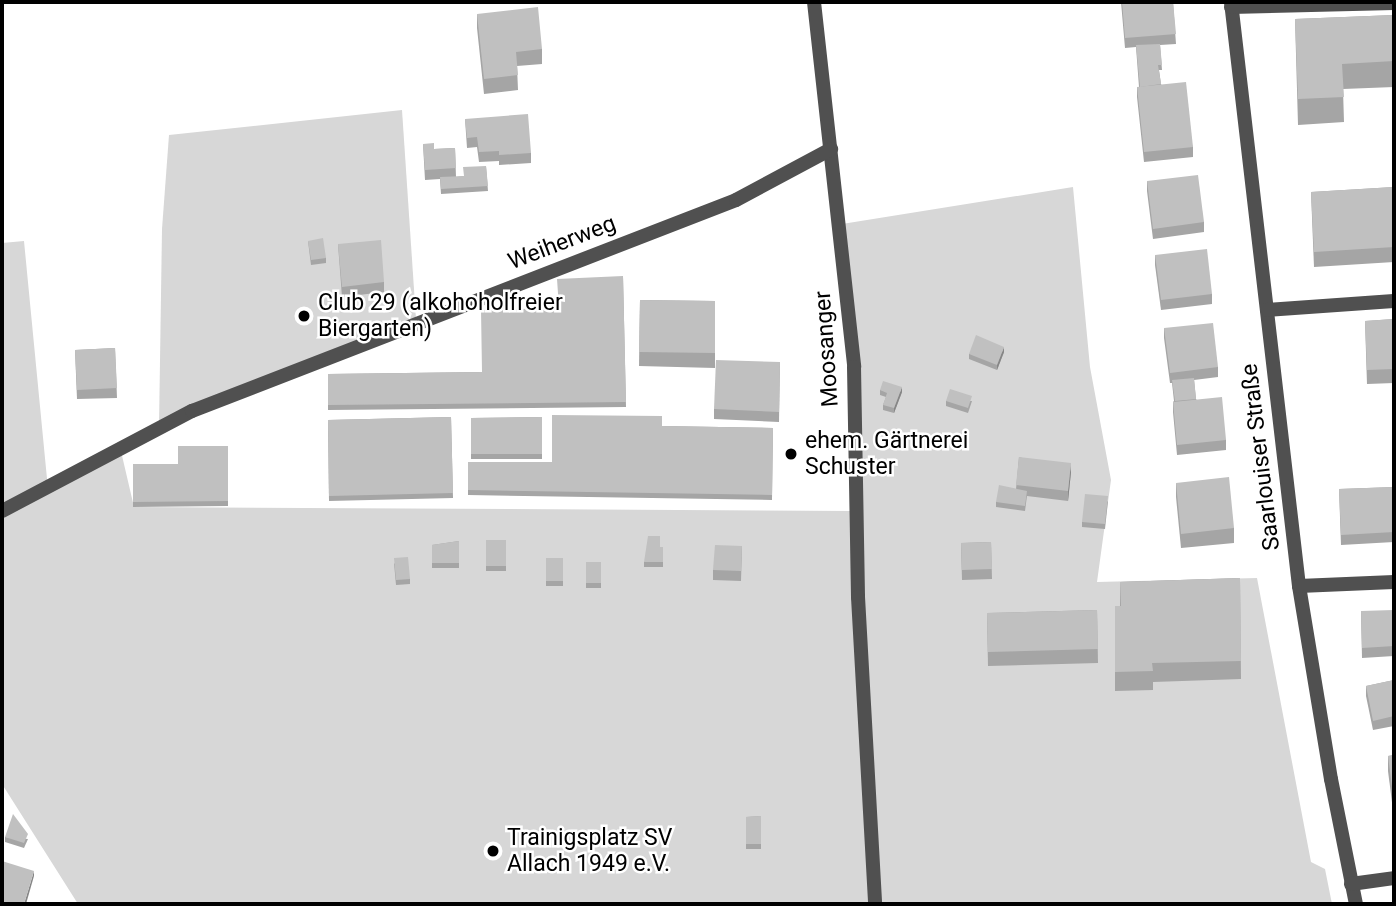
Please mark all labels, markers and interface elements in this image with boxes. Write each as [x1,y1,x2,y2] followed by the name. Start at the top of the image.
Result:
[504,210,620,276] street label: Weiherweg
[318,289,563,343] place label: Club 29 (alkohoholfreier Biergarten)
[809,290,845,408] street label: Moosanger
[296,308,312,324] marker: Club 29 (alkohoholfreier Biergarten)
[1236,362,1286,552] street label: Saarlouiser Straße
[805,427,968,481] place label: ehem. Gärtnerei Schuster
[783,446,799,462] marker: ehem. Gärtnerei Schuster
[507,824,672,878] place label: Trainigsplatz SV Allach 1949 e.V.
[485,843,501,859] marker: Trainigsplatz SV Allach 1949 e.V.

